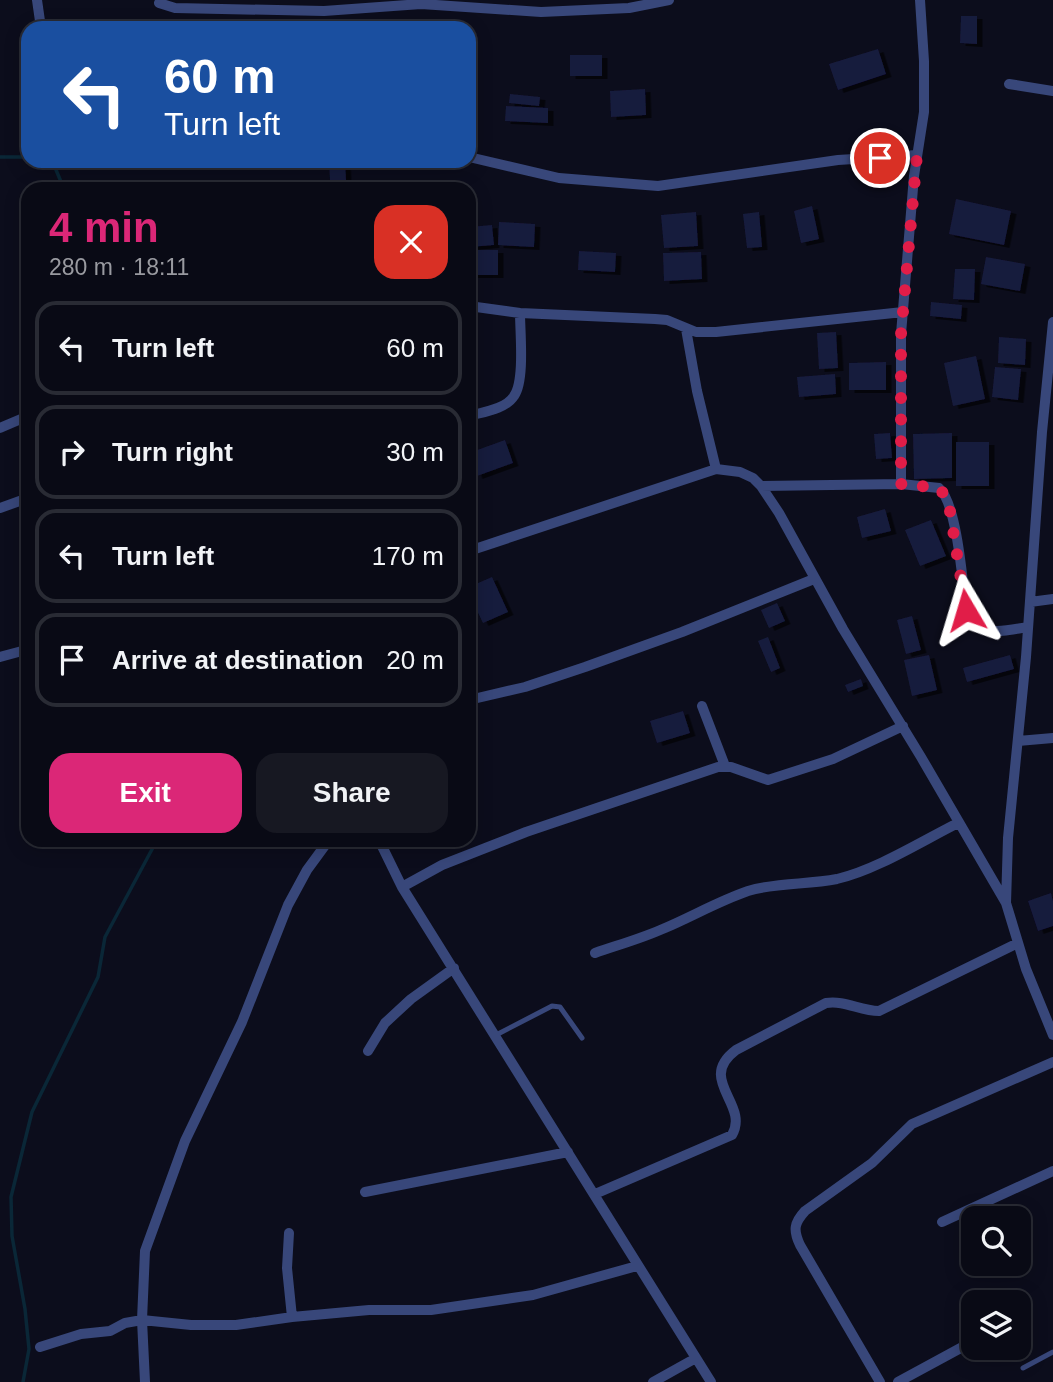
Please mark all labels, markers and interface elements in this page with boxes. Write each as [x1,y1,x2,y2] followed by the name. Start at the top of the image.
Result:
[49,49,140,140] icon: left
[164,49,276,103] text: 60 m
[164,106,280,142] text: Turn left
[850,128,910,188] pin
[861,139,899,177] icon: arrive
[49,204,159,251] text: 4 min
[374,205,448,279] button: close
[49,254,189,280] text: 280 m · 18:11
[53,329,91,367] icon: left
[112,333,214,363] text: Turn left
[386,333,444,363] text: 60 m
[53,433,91,471] icon: right
[112,437,233,467] text: Turn right
[386,437,444,467] text: 30 m
[53,537,91,575] icon: left
[112,541,214,571] text: Turn left
[372,541,444,571] text: 170 m
[929,573,1003,647] position arrow
[53,641,91,679] icon: arrive
[112,645,363,675] text: Arrive at destination
[386,645,444,675] text: 20 m
[49,753,242,833] button: Exit
[256,753,448,833] button: Share
[961,1206,1031,1360] map controls
[961,1206,1031,1276] button: search
[961,1290,1031,1360] button: layers

